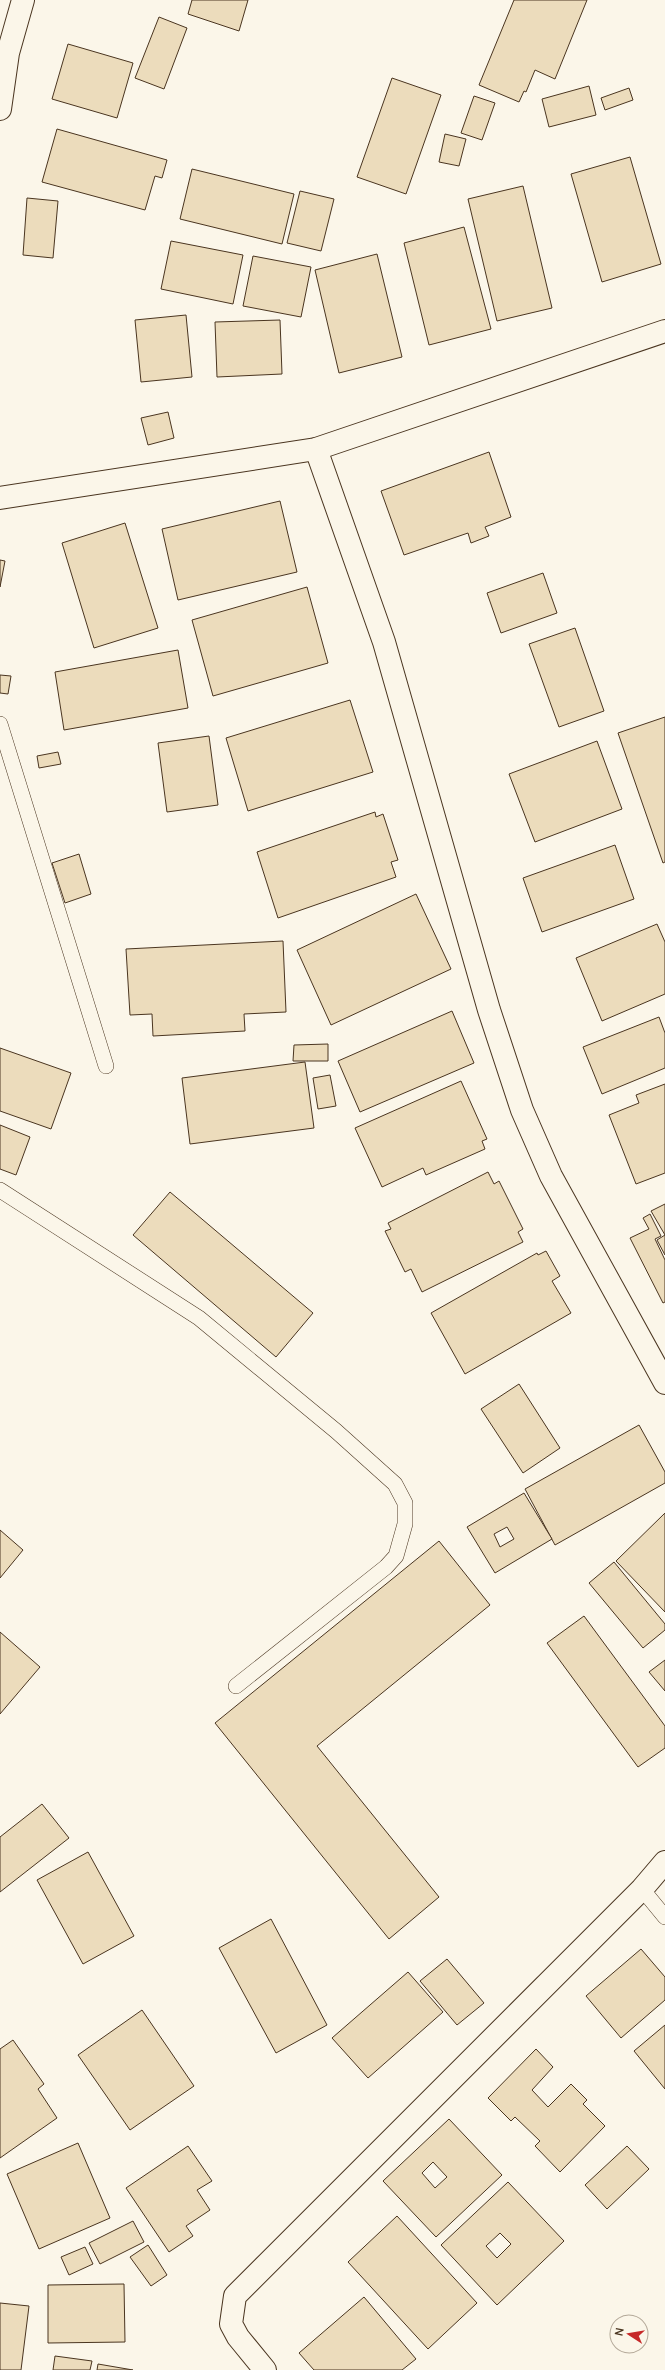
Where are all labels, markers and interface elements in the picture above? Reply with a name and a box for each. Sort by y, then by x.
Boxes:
north arrow [609,2314,649,2354]
text: N [611,2326,627,2337]

